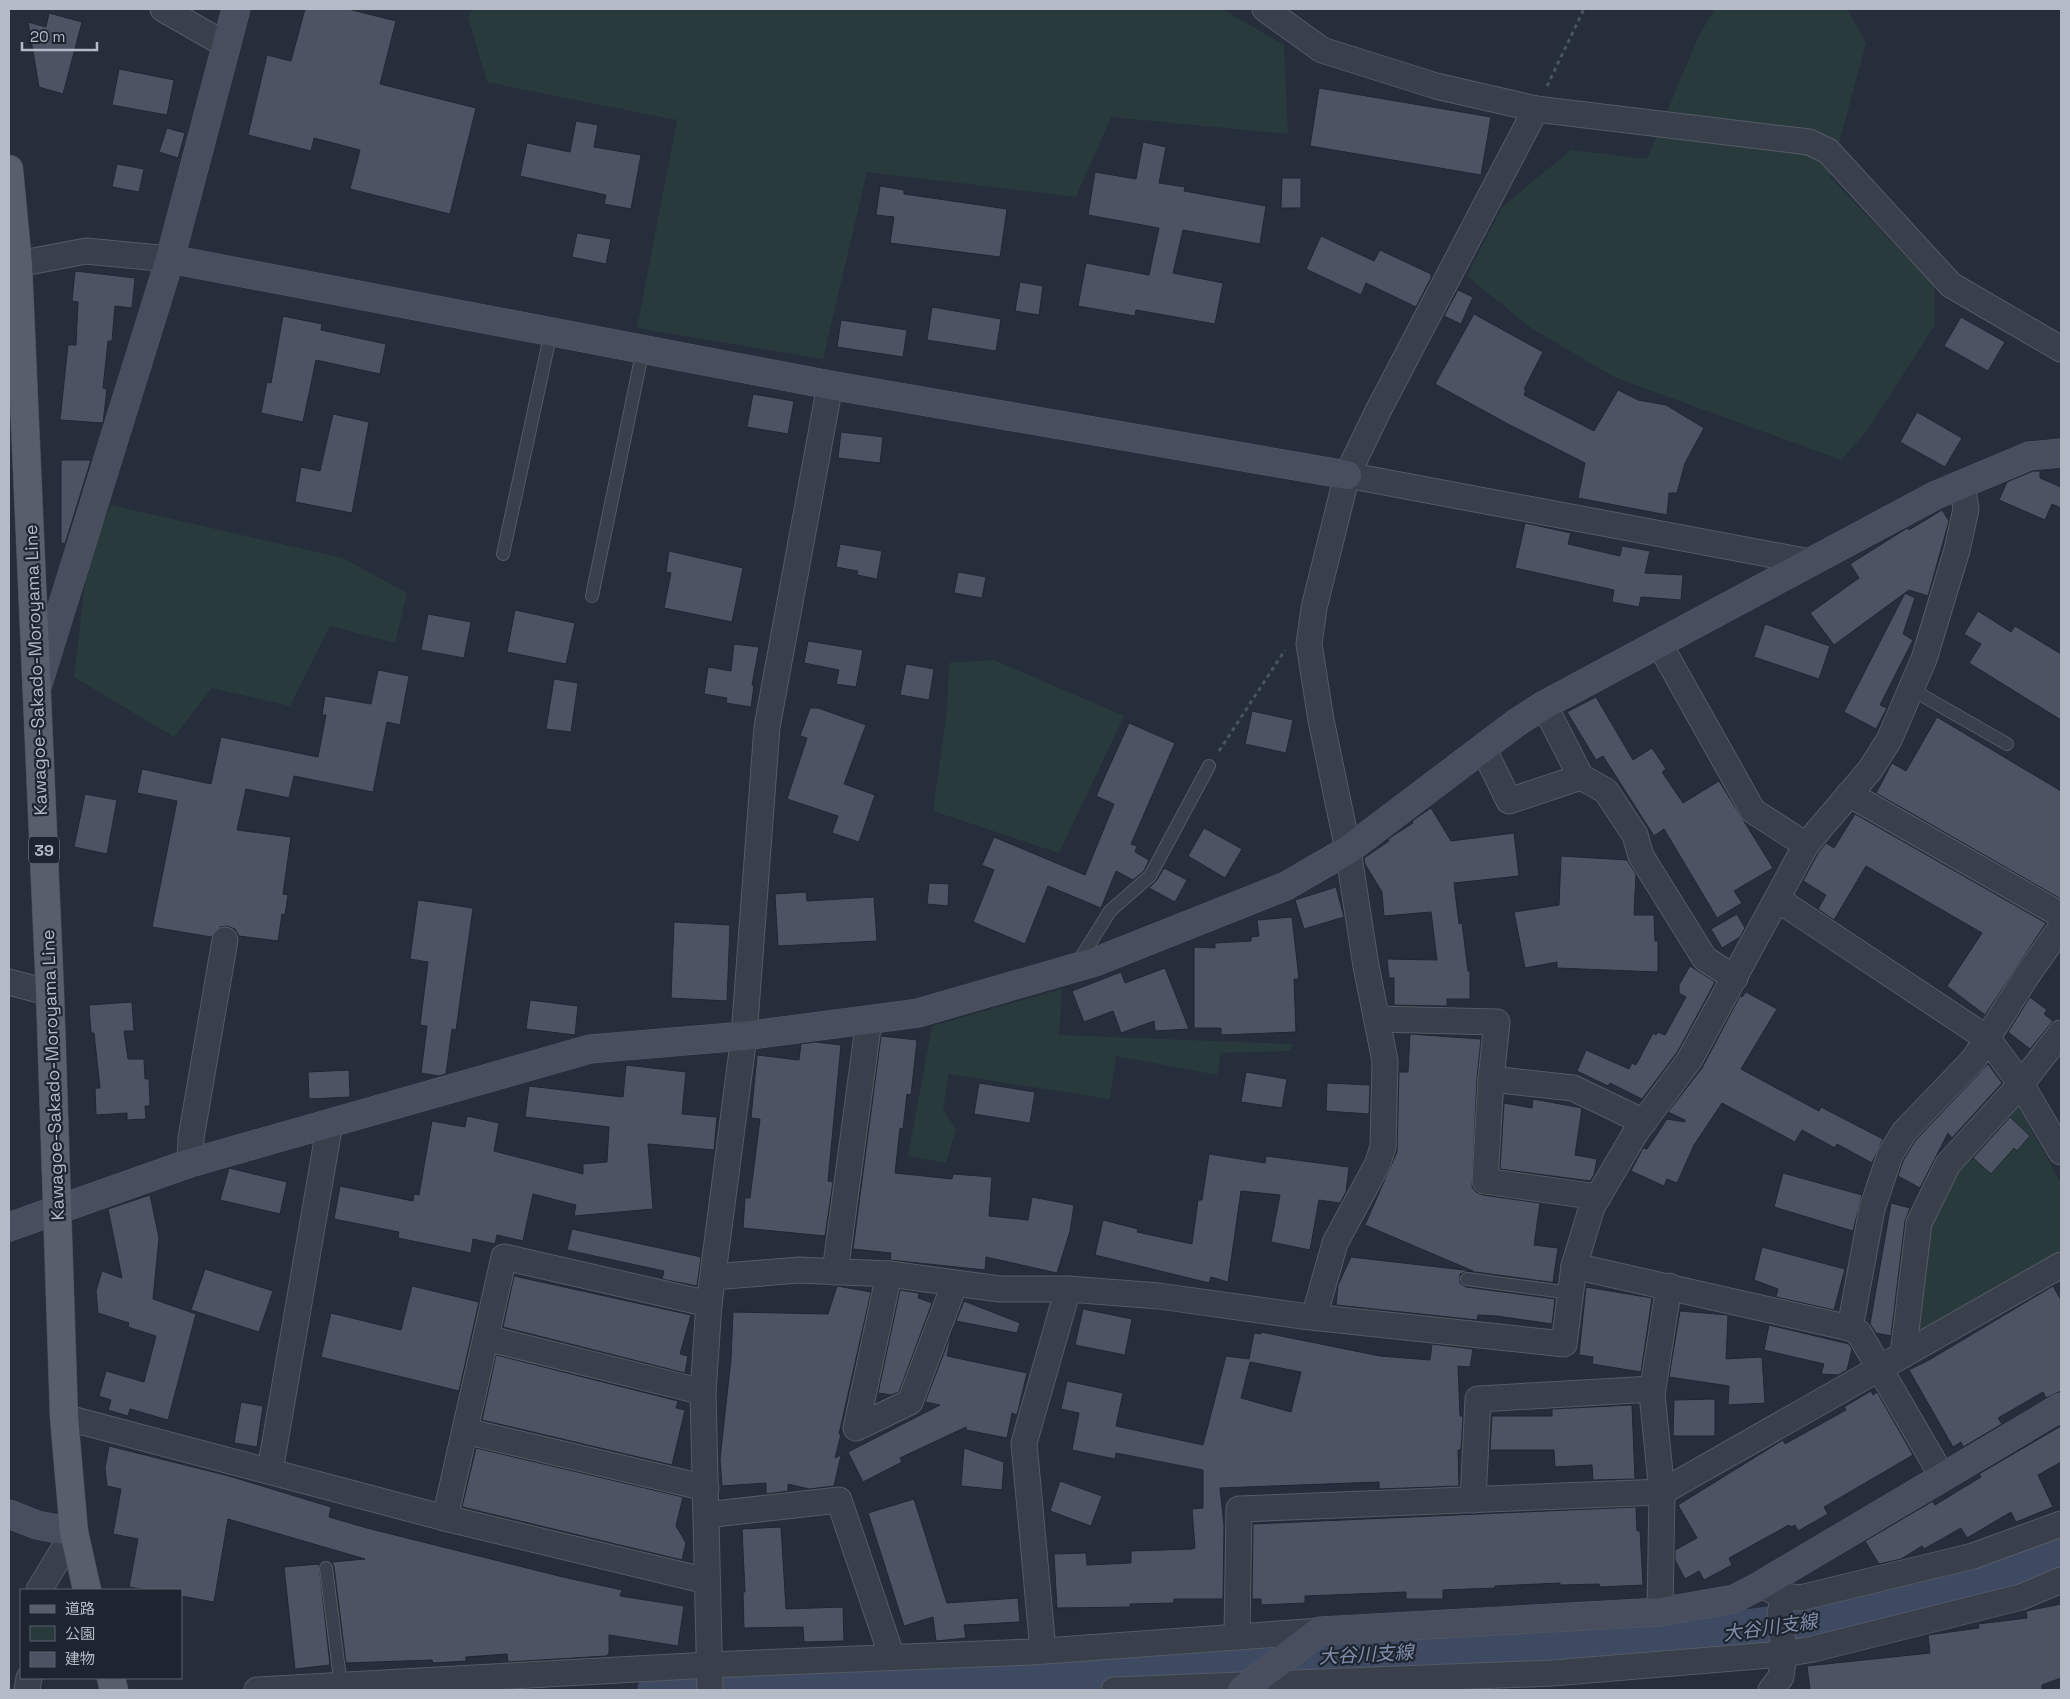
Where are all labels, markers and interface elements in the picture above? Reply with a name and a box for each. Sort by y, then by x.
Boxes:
scale bar [22,20,98,52]
text: 20 m [30,27,65,46]
street label: Kawagoe-Sakado-Moroyama Line [19,524,52,816]
road number: 39 [29,836,59,864]
street label: Kawagoe-Sakado-Moroyama Line [36,929,69,1221]
legend [20,1589,182,1679]
text: 道路 [65,1599,95,1618]
water label: 大谷川支線 [1721,1608,1821,1646]
text: 公園 [65,1624,95,1643]
water label: 大谷川支線 [1318,1639,1416,1669]
text: 建物 [65,1649,95,1668]

